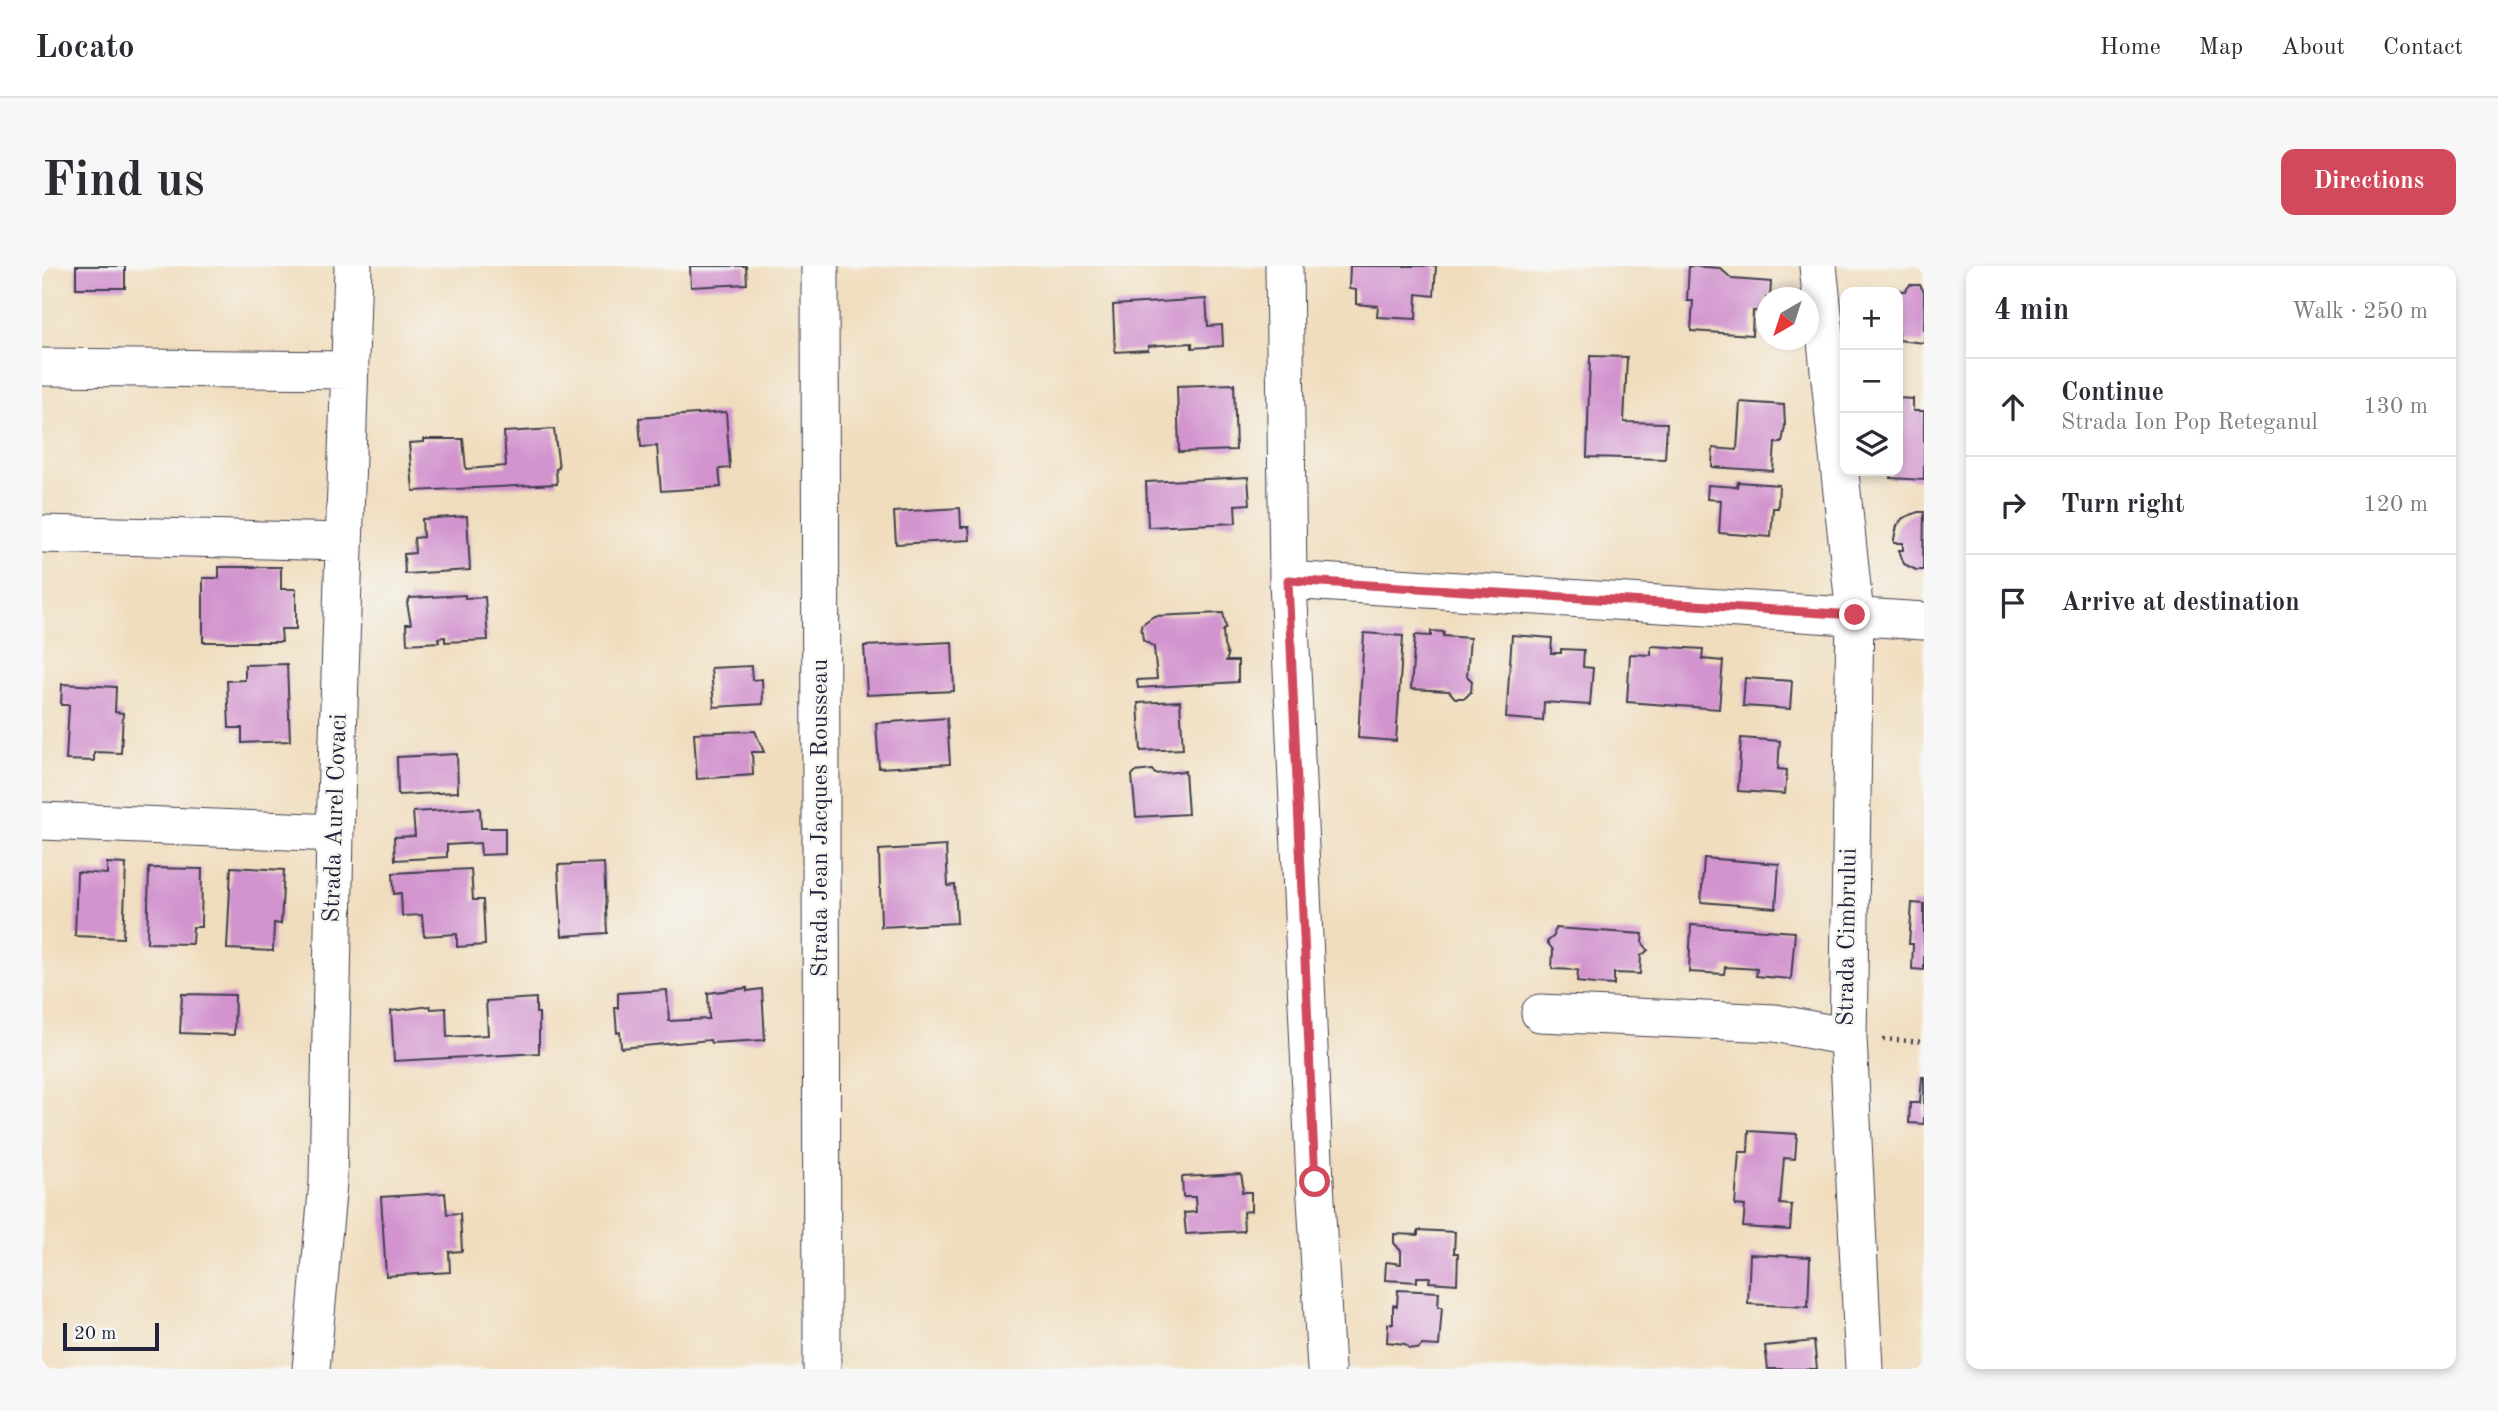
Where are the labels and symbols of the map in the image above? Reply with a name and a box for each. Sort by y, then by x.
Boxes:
north arrow [1756,287,1819,350]
route end [1839,599,1870,630]
street label: Strada Jean Jacques Rousseau [809,659,833,977]
street label: Strada Aurel Covaci [320,713,352,923]
street label: Strada Cimbrului [1834,848,1862,1026]
route start [1299,1166,1330,1197]
scale bar [63,1320,159,1352]

